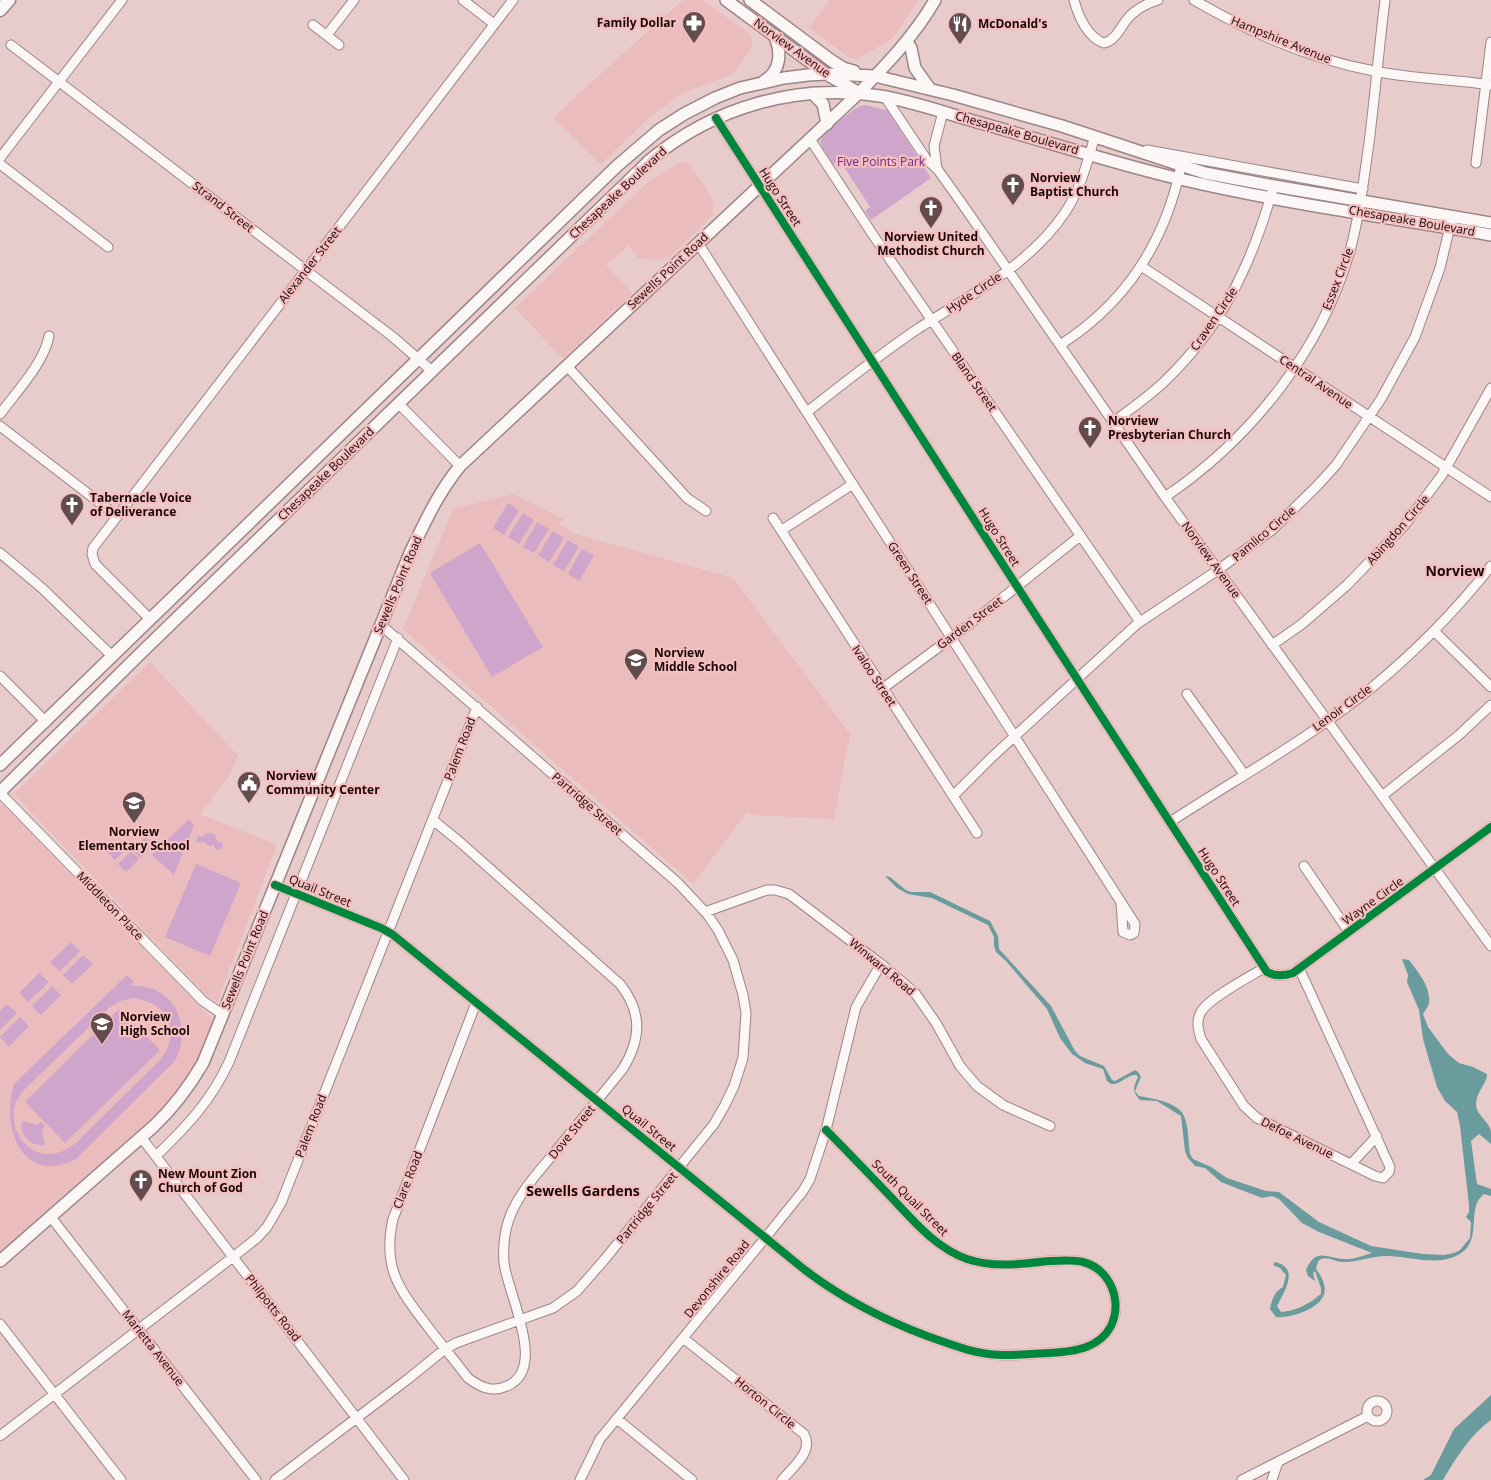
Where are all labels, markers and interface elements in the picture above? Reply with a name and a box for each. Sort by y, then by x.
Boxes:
pharmacy icon: Family Dollar [681,10,707,44]
restaurant icon: McDonald's [947,11,973,45]
street label: Hampshire Avenue [1229,12,1334,67]
place label: Family Dollar [597,14,677,31]
street label: Norview Avenue [750,14,834,81]
place label: McDonald's [978,15,1047,32]
street label: Chesapeake Boulevard [953,107,1081,158]
street label: Chesapeake Boulevard [565,143,670,242]
park label: Five Points Park [837,153,926,170]
street label: Hugo Street [755,164,806,229]
place label: Norview Baptist Church [1030,169,1119,200]
church icon: Norview Baptist Church [1000,172,1026,206]
street label: Strand Street [189,177,258,236]
church icon: Norview United Methodist Church [918,195,944,229]
street label: Chesapeake Boulevard [1348,201,1477,240]
street label: Alexander Street [274,223,345,307]
place label: Norview United Methodist Church [877,228,985,259]
street label: Sewells Point Road [623,229,712,313]
street label: Essex Circle [1318,245,1357,312]
street label: Hyde Circle [943,268,1005,317]
street label: Craven Circle [1186,283,1241,354]
street label: Bland Street [948,349,1001,415]
street label: Central Avenue [1276,351,1357,413]
place label: Norview Presbyterian Church [1108,412,1231,443]
church icon: Norview Presbyterian Church [1077,415,1103,449]
street label: Chesapeake Boulevard [274,423,378,524]
place label: Tabernacle Voice of Deliverance [90,489,192,520]
street label: Abingdon Circle [1362,491,1433,568]
church icon: Tabernacle Voice of Deliverance [59,492,85,526]
street label: Pamlico Circle [1228,502,1299,565]
street label: Hugo Street [975,504,1024,569]
street label: Norview Avenue [1178,518,1245,602]
street label: Sewells Point Road [369,533,426,637]
street label: Green Street [884,538,937,607]
district label: Norview [1426,561,1484,580]
street label: Garden Street [933,592,1006,653]
street label: Ivaloo Street [848,642,901,710]
place label: Norview Middle School [654,644,737,675]
school or university icon: Norview Middle School [623,647,649,681]
street label: Lenoir Circle [1309,680,1375,735]
street label: Palem Road [440,715,479,783]
place label: Norview Community Center [266,767,380,798]
street label: Partridge Street [548,768,626,839]
public building icon: Norview Community Center [236,770,262,804]
school or university icon: Norview Elementary School [121,790,147,824]
place label: Norview Elementary School [78,823,190,854]
street label: Hugo Street [1194,844,1245,909]
street label: Middleton Place [73,868,148,944]
street label: Quail Street [286,870,354,911]
street label: Wayne Circle [1339,872,1407,929]
street label: Sewells Point Road [217,908,272,1012]
street label: Winward Road [846,934,919,999]
place label: Norview High School [120,1008,190,1039]
school or university icon: Norview High School [89,1011,115,1045]
street label: Palem Road [291,1092,330,1160]
street label: Quail Street [618,1100,680,1155]
street label: Dove Street [544,1101,599,1162]
street label: Defoe Avenue [1258,1113,1336,1162]
street label: Clare Road [389,1148,426,1211]
street label: South Quail Street [868,1156,952,1240]
place label: New Mount Zion Church of God [158,1165,257,1196]
church icon: New Mount Zion Church of God [128,1168,154,1202]
street label: Partridge Street [612,1168,681,1247]
district label: Sewells Gardens [526,1181,640,1200]
street label: Devonshire Road [680,1236,753,1321]
street label: Philpotts Road [242,1270,305,1345]
street label: Marietta Avenue [118,1306,189,1389]
street label: Horton Circle [731,1373,800,1433]

